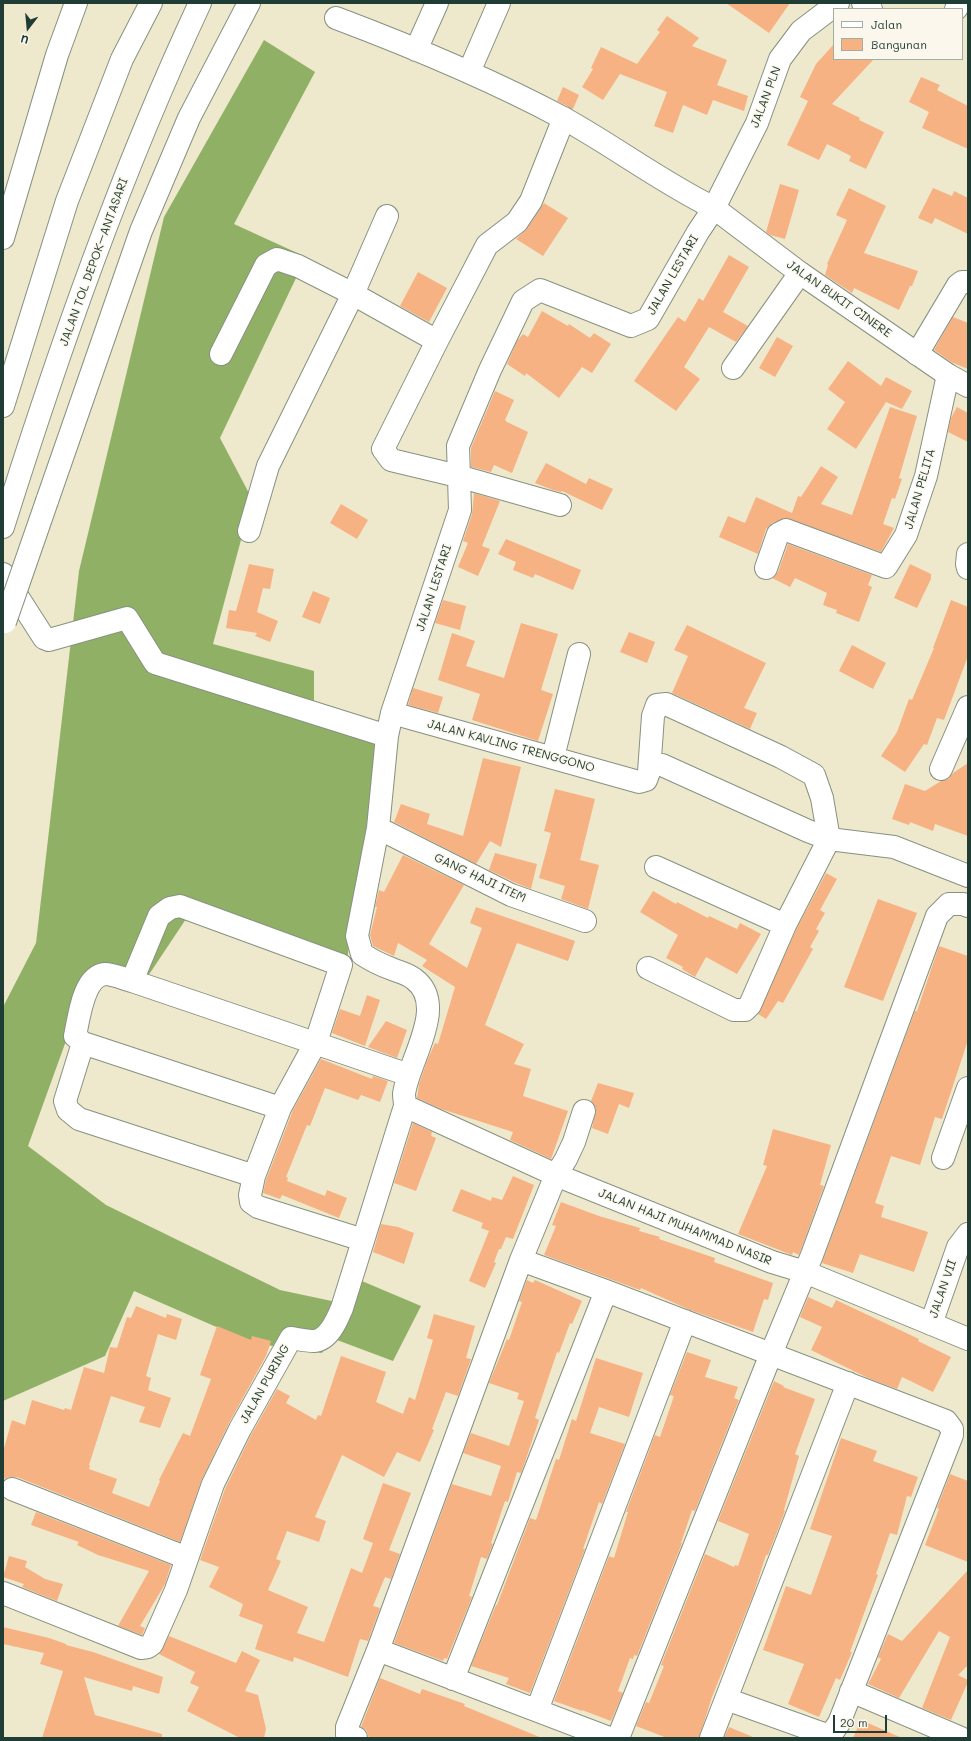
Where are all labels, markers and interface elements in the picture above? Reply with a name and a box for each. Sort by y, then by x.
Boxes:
north arrow [8,8,48,48]
legend [833,8,963,60]
text: Jalan [871,16,902,32]
text: U [19,32,30,48]
text: Bangunan [871,36,927,52]
street label: JALAN PLN [748,64,784,130]
street label: JALAN TOL DEPOK–ANTASARI [57,176,131,348]
street label: JALAN LESTARI [644,232,702,318]
street label: JALAN BUKIT CINERE [784,257,894,341]
street label: JALAN PELITA [902,447,938,531]
street label: JALAN LESTARI [413,543,455,633]
street label: JALAN KAVLING TRENGGONO [426,717,596,775]
street label: GANG HAJI ITEM [432,850,528,906]
street label: JALAN HAJI MUHAMMAD NASIR [596,1186,774,1268]
street label: JALAN VII [926,1258,960,1320]
street label: JALAN PURING [237,1342,293,1426]
scale bar [835,1707,889,1733]
text: 20 m [840,1714,868,1730]

